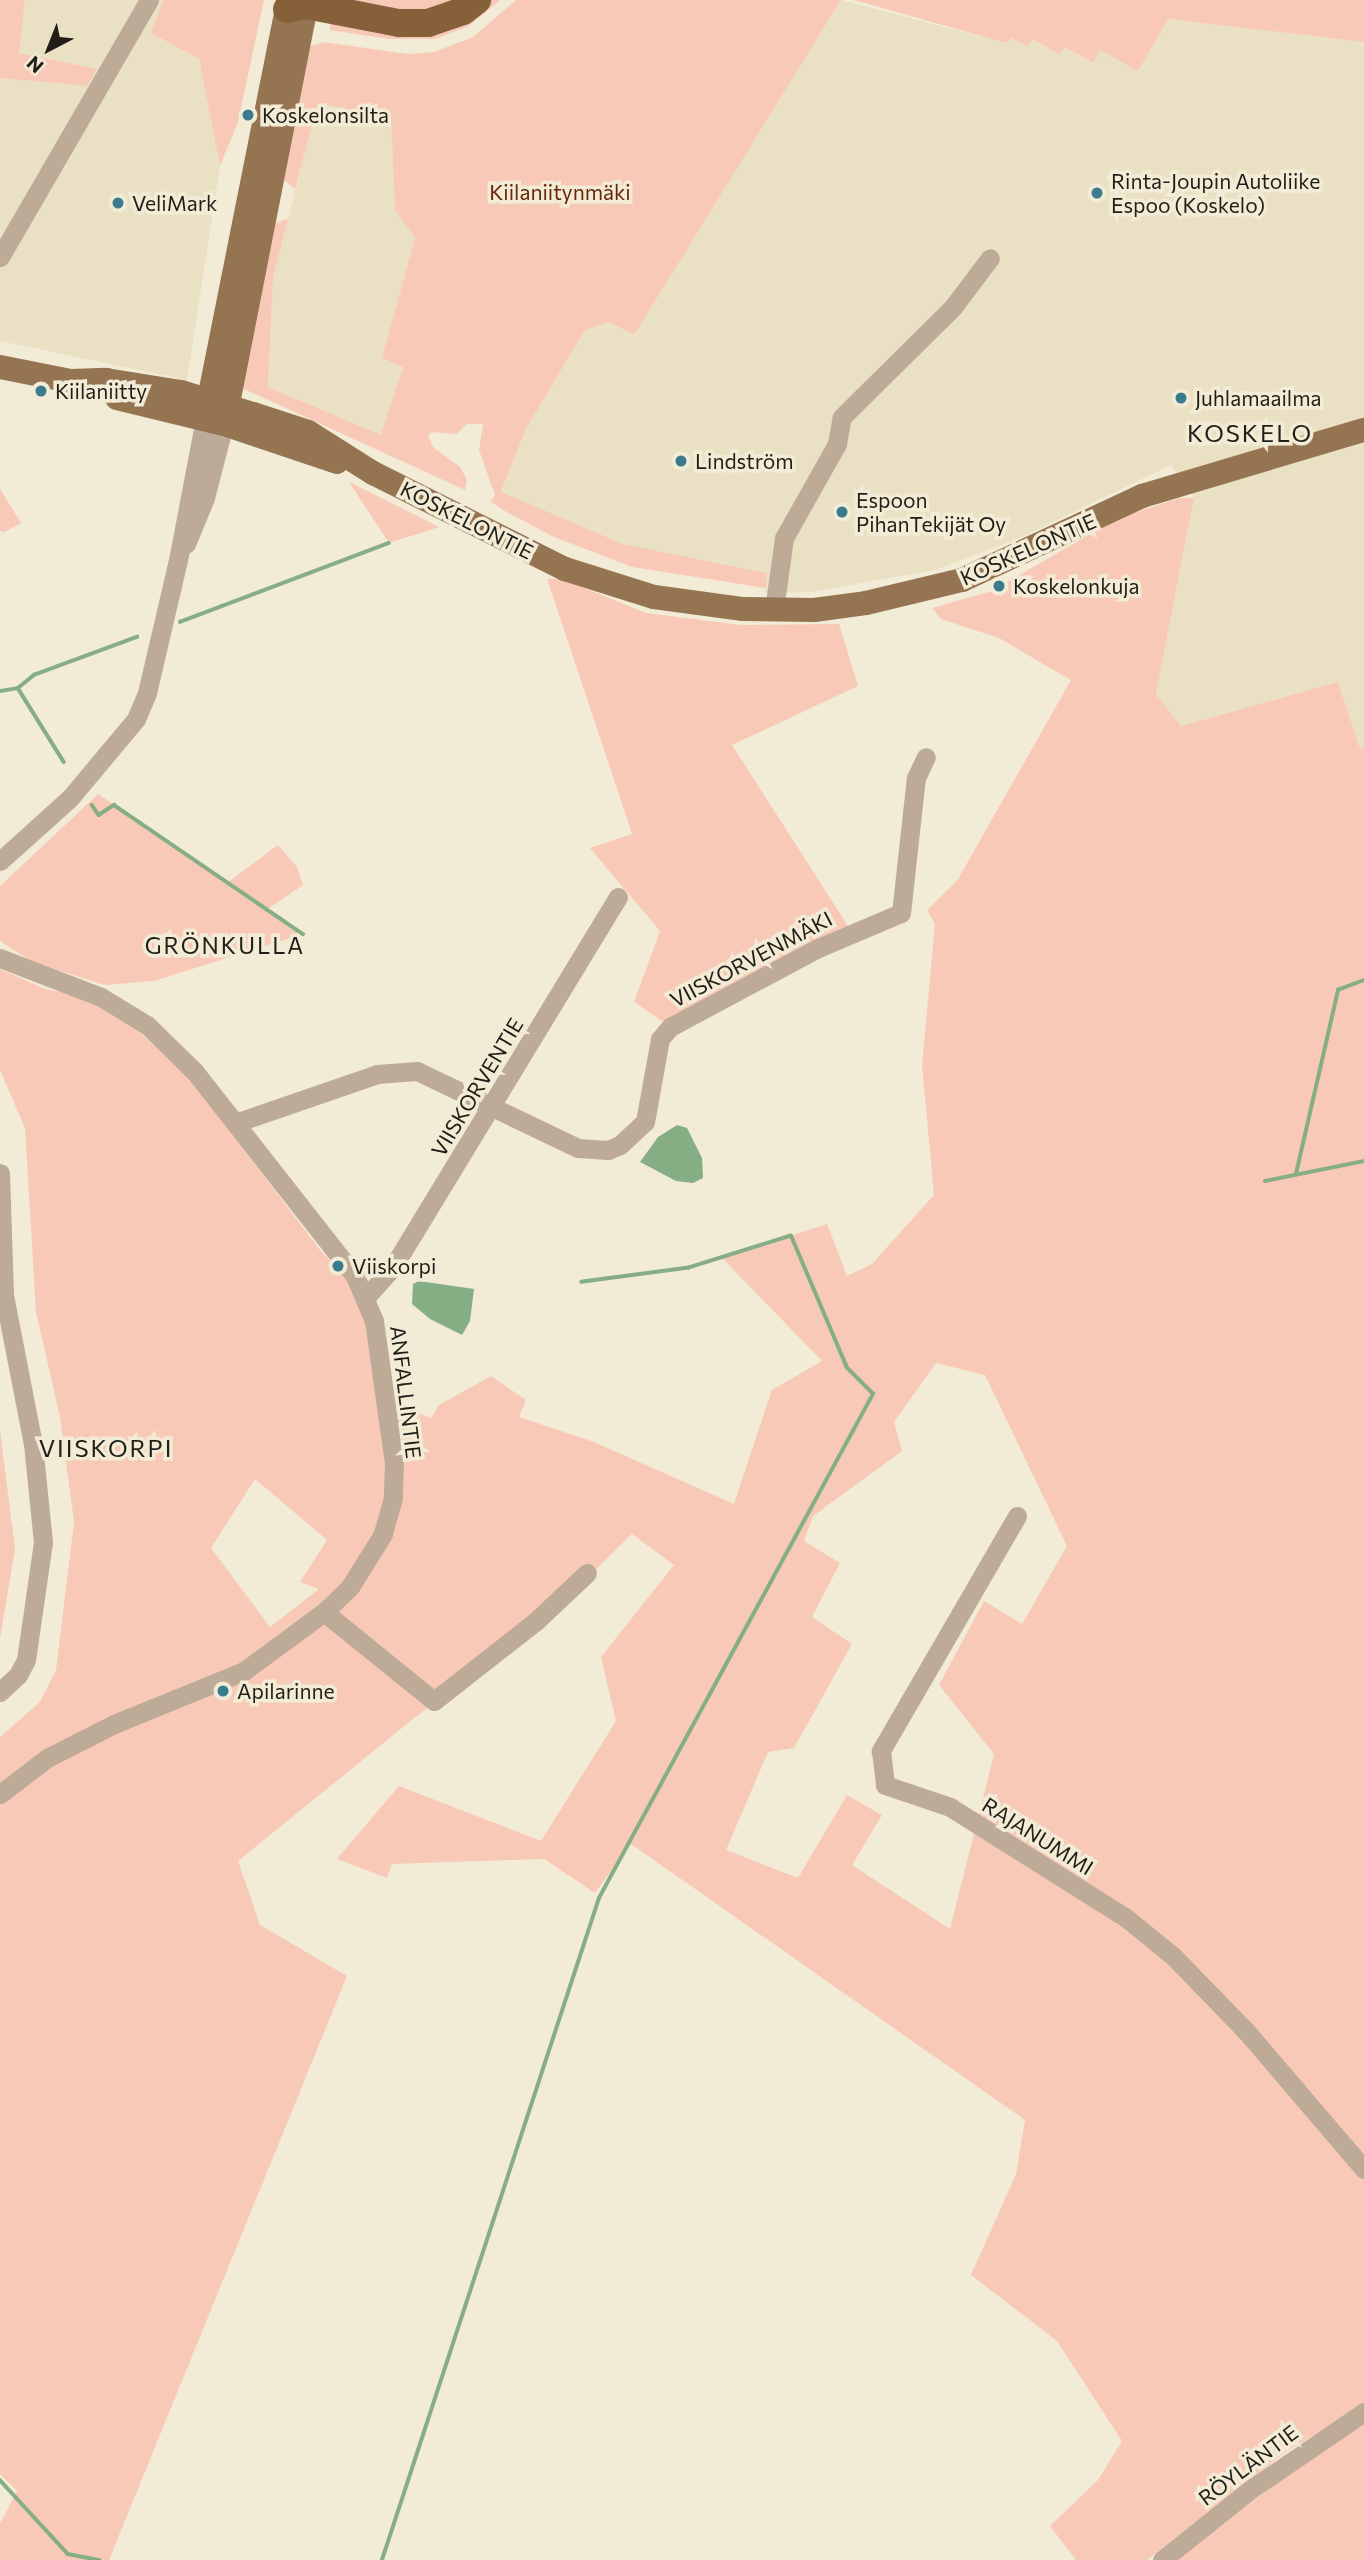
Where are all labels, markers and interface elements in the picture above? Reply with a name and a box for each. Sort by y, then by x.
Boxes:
north arrow [14,14,84,84]
text: N [22,52,48,78]
place label: Koskelonsilta [262,102,389,128]
marker: Koskelonsilta [240,107,256,123]
place label: Rinta-Joupin Autoliike Espoo (Koskelo) [1111,168,1320,218]
park label: Kiilaniitynmäki [489,179,631,205]
marker: Rinta-Joupin Autoliike Espoo (Koskelo) [1089,185,1105,201]
place label: VeliMark [132,190,217,216]
marker: VeliMark [110,195,126,211]
place label: Kiilaniitty [55,378,147,404]
marker: Kiilaniitty [33,383,49,399]
place label: Juhlamaailma [1195,385,1322,411]
marker: Juhlamaailma [1173,390,1189,406]
district label: KOSKELO [1188,419,1312,447]
place label: Lindström [695,448,794,474]
marker: Lindström [673,453,689,469]
street label: KOSKELONTIE [396,476,538,564]
place label: Espoon PihanTekijät Oy [856,487,1006,537]
marker: Espoon PihanTekijät Oy [834,504,850,520]
street label: KOSKELONTIE [956,508,1100,590]
place label: Koskelonkuja [1013,573,1140,599]
marker: Koskelonkuja [991,578,1007,594]
street label: VIISKORVENMÄKI [666,906,836,1012]
district label: GRÖNKULLA [146,931,304,959]
street label: VIISKORVENTIE [426,1013,528,1161]
place label: Viiskorpi [352,1253,436,1279]
marker: Viiskorpi [330,1258,346,1274]
street label: ANFALLINTIE [385,1324,427,1460]
district label: VIISKORPI [40,1434,172,1462]
place label: Apilarinne [237,1678,335,1704]
marker: Apilarinne [215,1683,231,1699]
street label: RAJANUMMI [978,1792,1098,1880]
street label: RÖYLÄNTIE [1193,2419,1303,2511]

